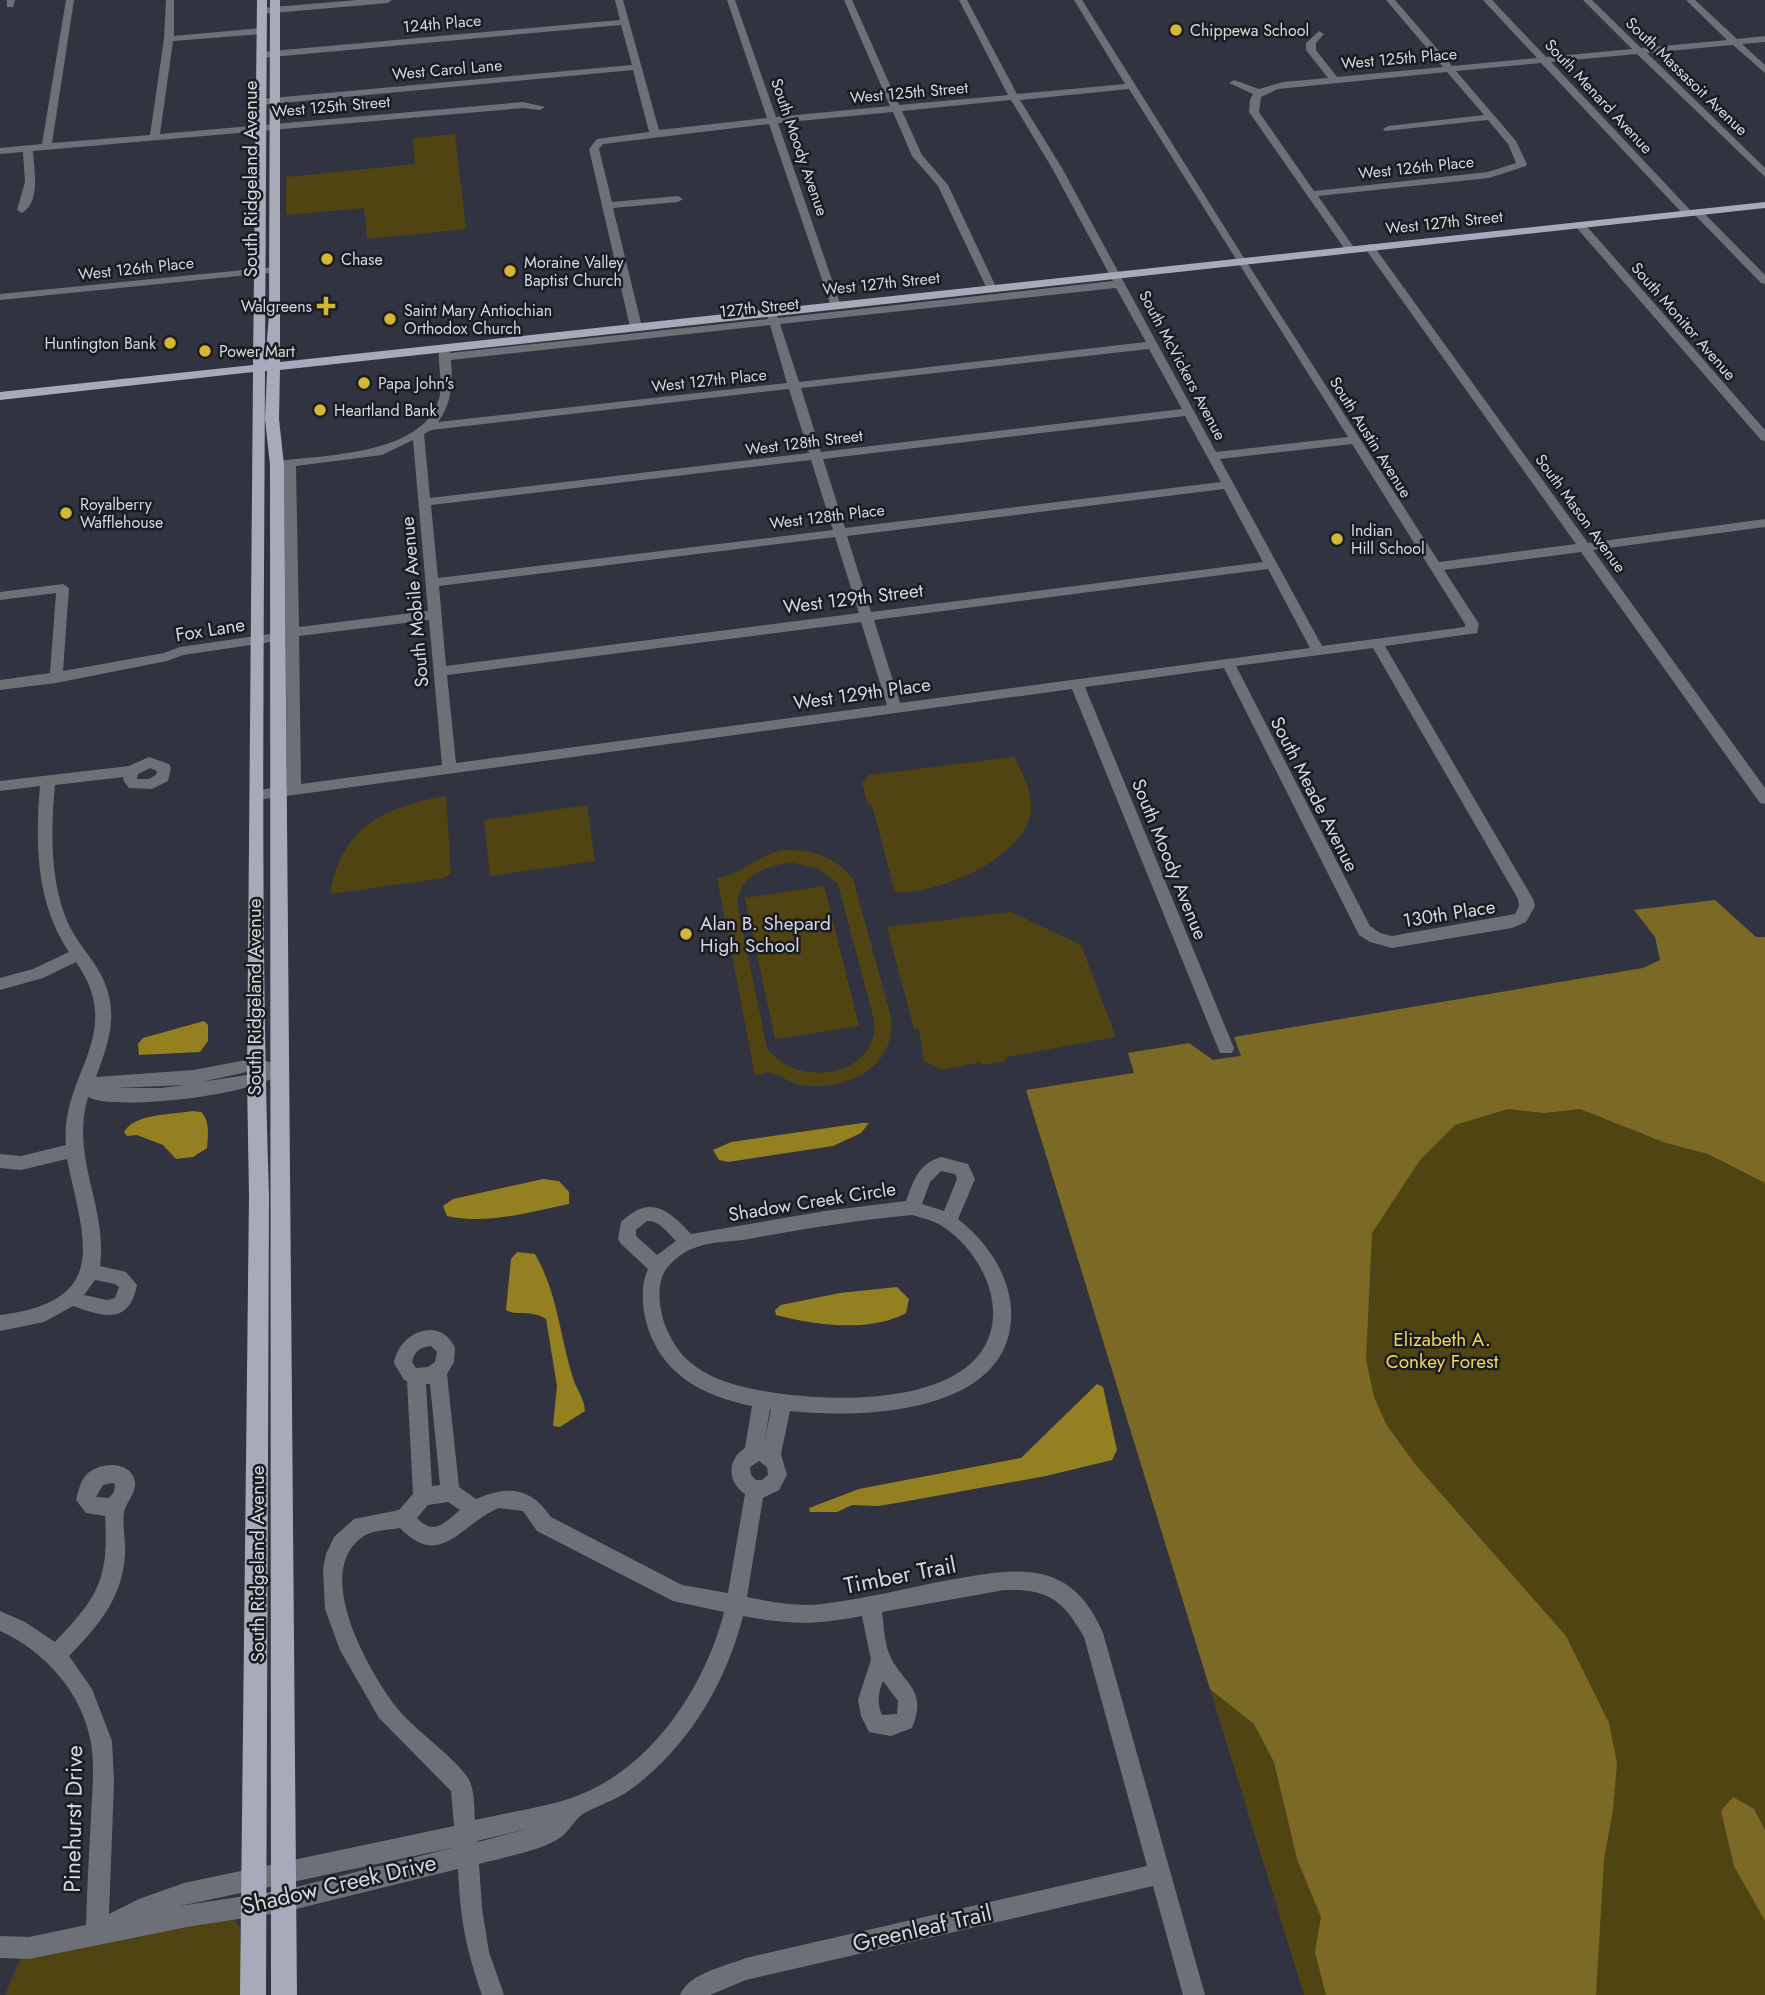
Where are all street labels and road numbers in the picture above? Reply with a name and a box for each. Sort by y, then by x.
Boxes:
street label: 124th Place [402,9,482,38]
street label: South Massasoit Avenue [1620,12,1753,141]
street label: South Menard Avenue [1539,34,1658,159]
street label: West 125th Place [1340,42,1458,75]
street label: West Carol Lane [391,53,503,86]
street label: South Moody Avenue [765,75,834,219]
street label: West 125th Street [849,76,969,109]
street label: South Ridgeland Avenue [237,80,264,278]
street label: West 125th Street [271,90,391,123]
street label: West 126th Place [1357,150,1475,185]
street label: West 127th Street [1384,205,1504,240]
street label: West 126th Place [77,251,195,286]
street label: South Monitor Avenue [1626,257,1741,385]
street label: West 127th Street [821,266,941,301]
street label: South McVickers Avenue [1133,286,1232,444]
street label: 127th Street [718,292,800,323]
street label: West 127th Place [650,363,768,398]
street label: South Austin Avenue [1324,372,1417,502]
street label: West 128th Street [744,424,864,461]
street label: South Mason Avenue [1530,449,1632,577]
street label: West 128th Place [768,498,886,535]
street label: South Mobile Avenue [394,515,435,689]
street label: West 129th Street [782,576,925,620]
street label: Fox Lane [173,611,247,648]
street label: West 129th Place [792,670,933,716]
street label: South Meade Avenue [1264,712,1365,877]
street label: South Moody Avenue [1125,775,1214,944]
street label: 130th Place [1401,893,1497,934]
street label: South Ridgeland Avenue [241,898,268,1096]
street label: Shadow Creek Circle [726,1175,898,1228]
street label: South Ridgeland Avenue [244,1465,271,1663]
street label: Timber Trail [841,1547,959,1603]
street label: Pinehurst Drive [55,1745,91,1893]
street label: Shadow Creek Drive [238,1845,440,1923]
street label: Greenleaf Trail [849,1895,995,1961]

